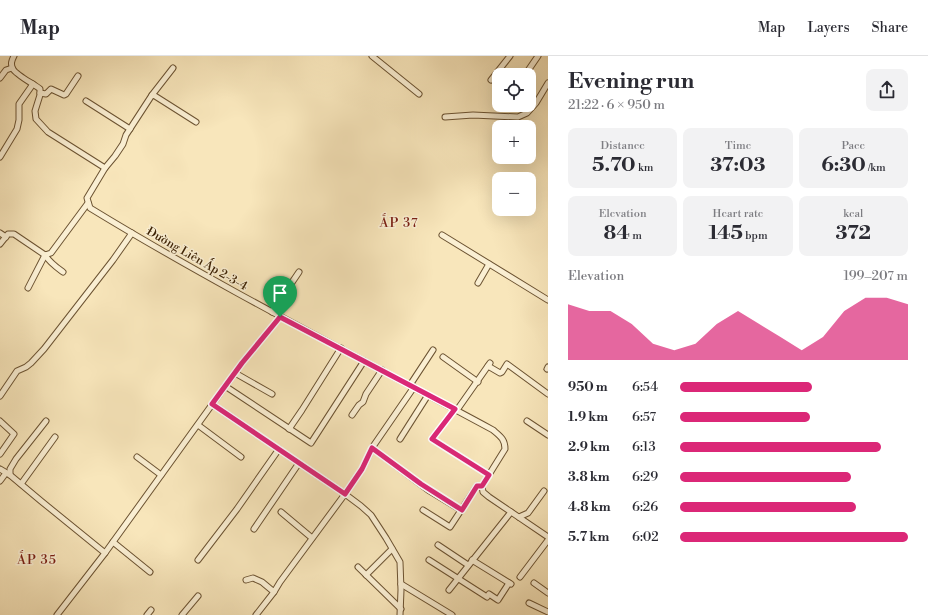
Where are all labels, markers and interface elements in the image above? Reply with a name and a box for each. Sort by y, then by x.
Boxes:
text: Map [20,16,60,40]
text: Map [758,19,785,37]
text: Layers [807,19,850,37]
text: Share [872,19,908,37]
map controls [492,68,536,216]
button: locate [492,68,536,112]
text: Evening run [568,68,694,95]
button: share [866,69,908,111]
text: 21:22 · 6 × 950 m [568,97,665,113]
button: + [492,120,536,164]
text: Distance [600,139,645,153]
text: Time [725,139,751,153]
text: Pace [842,139,865,153]
text: 5.70 [592,153,636,178]
text: 37:03 [710,153,766,178]
text: 6:30 [821,153,866,178]
text: km [636,161,653,175]
text: /km [866,161,886,175]
button: − [492,172,536,216]
text: Elevation [599,207,646,221]
text: Heart rate [713,207,763,221]
text: kcal [843,207,863,221]
district label: ẤP 37 [379,213,418,231]
street label: Đường Liên Ấp 2-3-4 [144,221,252,294]
text: 84 [603,221,630,246]
text: 145 [708,221,743,246]
text: 372 [836,221,871,246]
text: m [630,229,642,243]
text: bpm [743,229,768,243]
text: Elevation [568,268,624,284]
text: 199–207 m [844,268,908,284]
pin [263,276,297,317]
icon: arrive [269,282,291,304]
text: 950 m [568,379,608,395]
text: 6:54 [632,379,658,395]
text: 1.9 km [568,409,608,425]
text: 6:57 [632,409,656,425]
text: 2.9 km [568,439,610,455]
text: 6:13 [632,439,656,455]
text: 3.8 km [568,469,610,485]
text: 6:29 [632,469,658,485]
text: 4.8 km [568,499,611,515]
text: 6:26 [632,499,658,515]
text: 5.7 km [568,529,609,545]
text: 6:02 [632,529,659,545]
district label: ẤP 35 [16,550,57,568]

